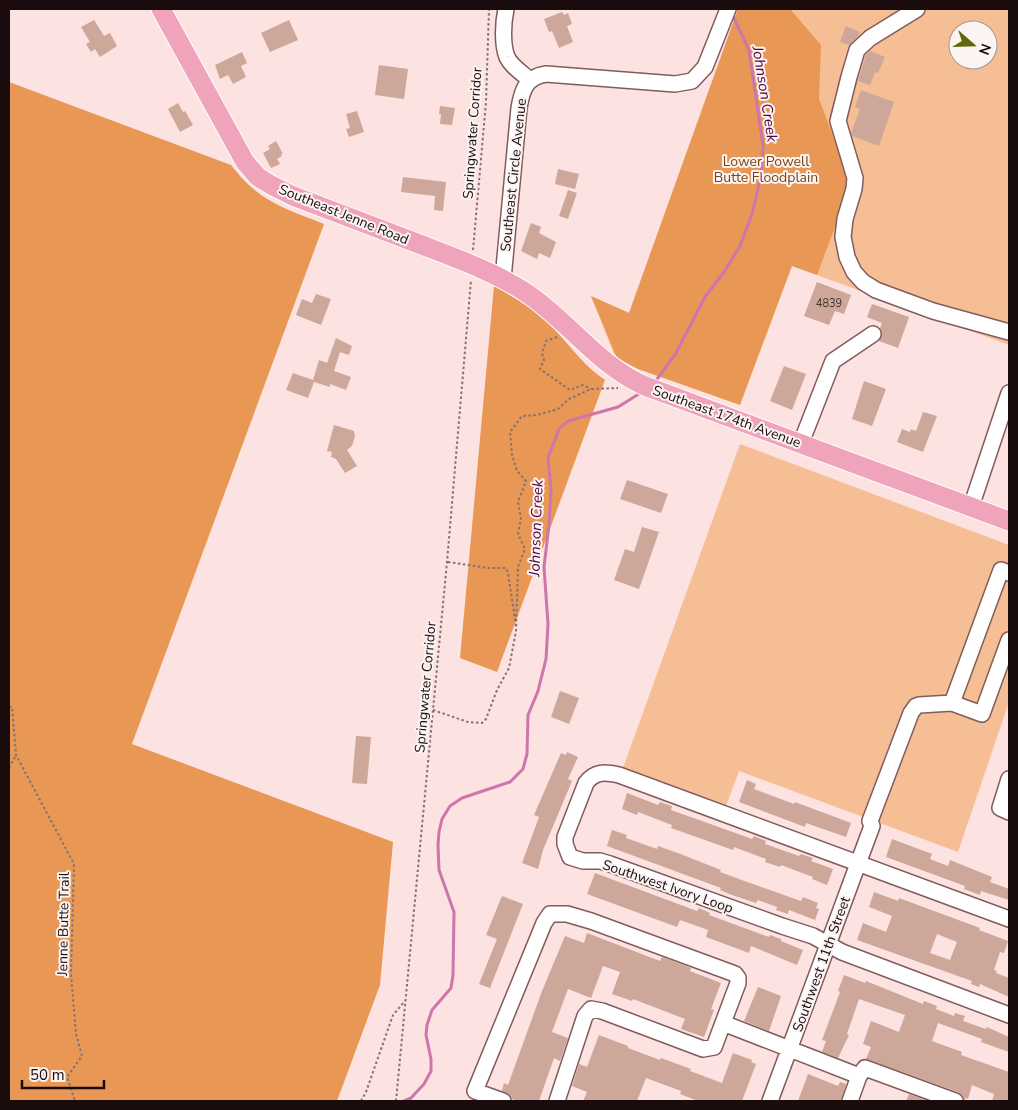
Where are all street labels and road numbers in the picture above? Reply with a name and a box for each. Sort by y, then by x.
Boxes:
street label: Springwater Corridor [458,66,487,200]
street label: Southeast Circle Avenue [496,97,531,253]
street label: Southeast Jenne Road [276,180,412,249]
street label: Southeast 174th Avenue [650,381,804,452]
street label: Springwater Corridor [410,620,441,754]
street label: Southwest Ivory Loop [600,855,736,918]
street label: Jenne Butte Trail [53,871,74,977]
street label: Southwest 11th Street [788,894,855,1034]

